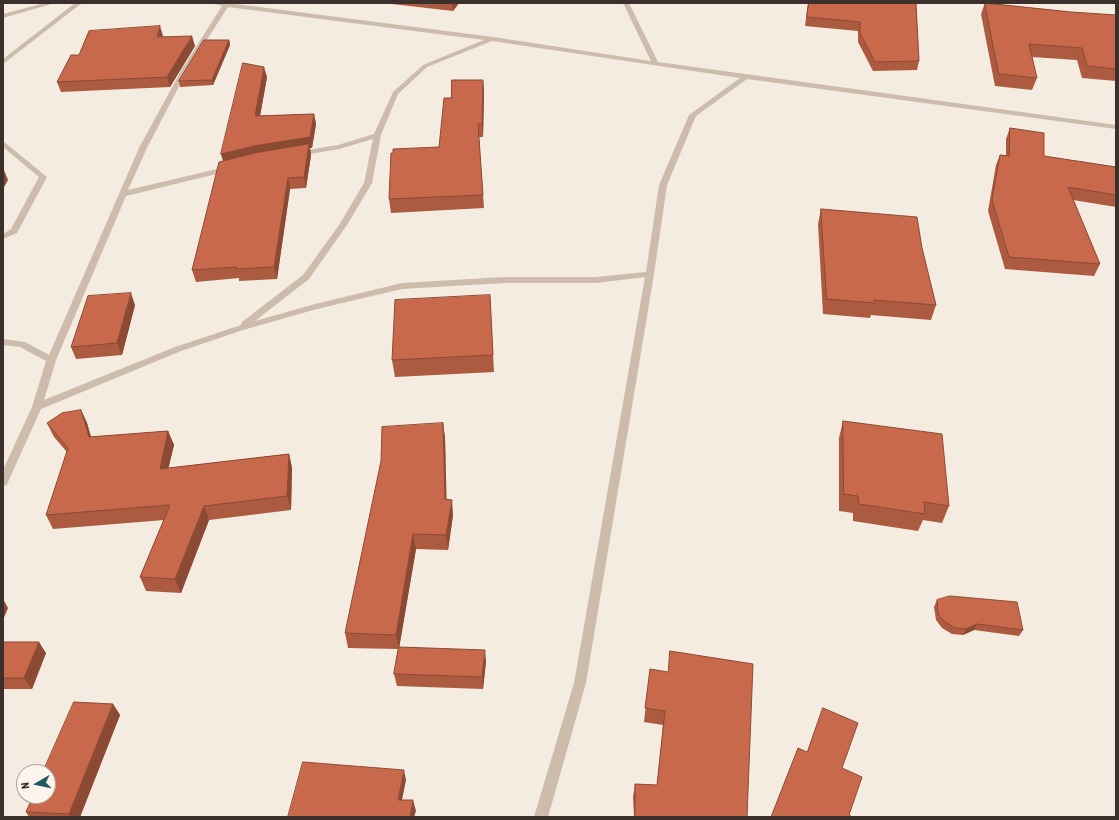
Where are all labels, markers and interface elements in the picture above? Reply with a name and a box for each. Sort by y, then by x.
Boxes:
north arrow [16,764,56,804]
text: N [19,782,32,790]

